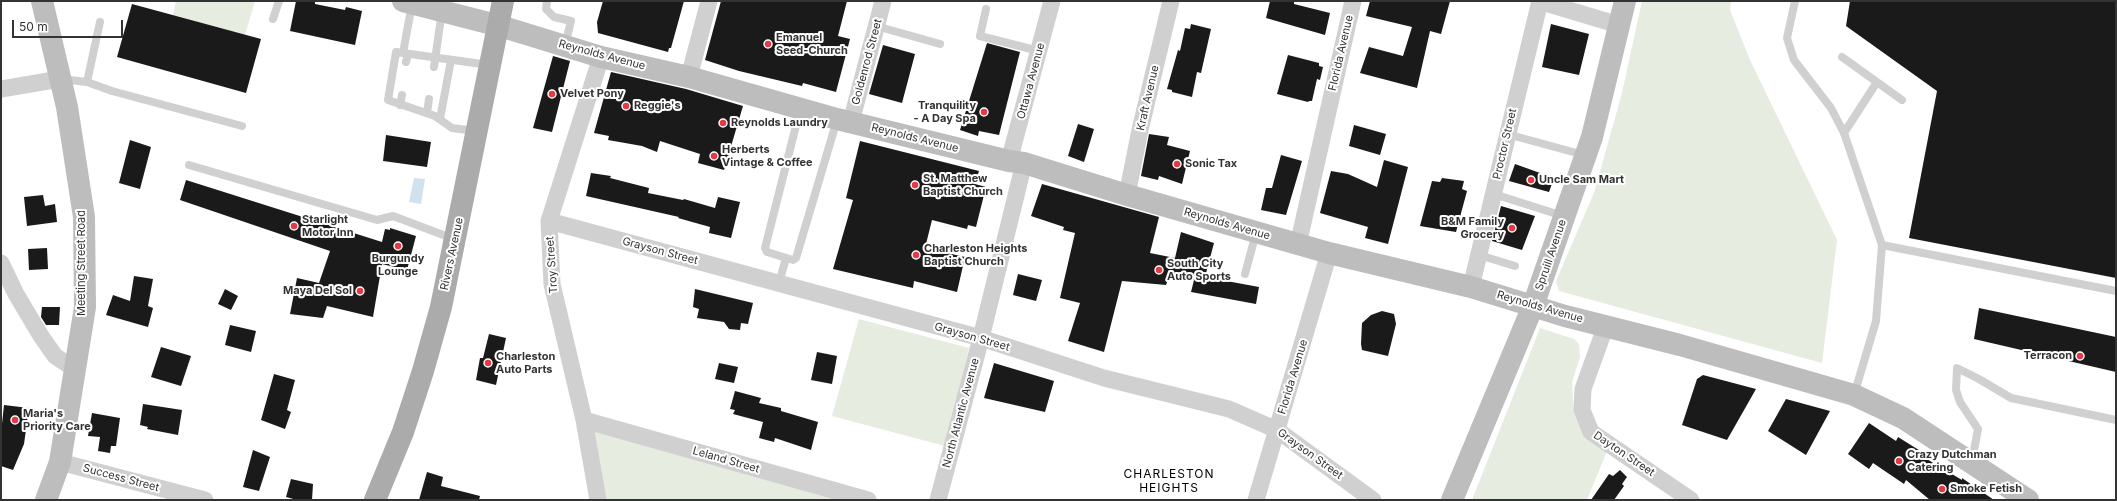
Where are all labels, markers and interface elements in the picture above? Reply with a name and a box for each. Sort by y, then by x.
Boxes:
scale bar [14,12,125,38]
street label: Florida Avenue [1326,14,1356,92]
street label: Goldenrod Street [849,18,885,106]
text: 50 m [19,19,48,34]
place label: Emanuel Seed-Church [776,31,848,57]
street label: Reynolds Avenue [557,37,647,73]
marker: Emanuel Seed-Church [763,39,773,49]
street label: Ottawa Avenue [1014,41,1048,121]
street label: Kraft Avenue [1134,64,1162,132]
place label: Velvet Pony [560,87,624,101]
marker: Velvet Pony [547,89,557,99]
place label: Reggie's [634,99,681,113]
place label: Tranquility - A Day Spa [913,99,976,125]
marker: Reggie's [621,101,631,111]
marker: Tranquility - A Day Spa [979,107,989,117]
street label: Proctor Street [1490,107,1520,181]
place label: Reynolds Laundry [731,116,828,130]
marker: Reynolds Laundry [718,118,728,128]
street label: Reynolds Avenue [870,121,960,155]
place label: Herberts Vintage & Coffee [722,143,813,169]
marker: Herberts Vintage & Coffee [709,151,719,161]
place label: Sonic Tax [1185,157,1237,171]
marker: Sonic Tax [1172,159,1182,169]
place label: St. Matthew Baptist Church [923,172,1003,198]
place label: Uncle Sam Mart [1539,173,1624,187]
marker: Uncle Sam Mart [1526,175,1536,185]
marker: St. Matthew Baptist Church [910,180,920,190]
street label: Reynolds Avenue [1182,205,1272,243]
street label: Meeting Street Road [75,210,89,316]
place label: Starlight Motor Inn [302,213,354,239]
place label: B&M Family Grocery [1441,215,1504,241]
street label: Rivers Avenue [438,217,466,291]
street label: Spruill Avenue [1533,218,1569,292]
marker: Starlight Motor Inn [289,221,299,231]
marker: B&M Family Grocery [1507,223,1517,233]
street label: Grayson Street [621,235,699,267]
street label: Troy Street [543,236,561,294]
marker: Burgundy Lounge [393,241,403,251]
place label: Charleston Heights Baptist Church [924,242,1027,268]
marker: Charleston Heights Baptist Church [911,250,921,260]
place label: Burgundy Lounge [372,252,424,278]
place label: South City Auto Sports [1167,257,1231,283]
marker: South City Auto Sports [1154,265,1164,275]
place label: Maya Del Sol [283,284,352,298]
marker: Maya Del Sol [355,286,365,296]
street label: Reynolds Avenue [1495,288,1585,326]
street label: Grayson Street [933,320,1011,354]
street label: Florida Avenue [1275,338,1311,416]
place label: Terracon [2024,349,2072,363]
place label: Charleston Auto Parts [496,350,555,376]
marker: Terracon [2075,351,2085,361]
street label: North Atlantic Avenue [940,357,982,469]
marker: Charleston Auto Parts [483,358,493,368]
place label: Maria's Priority Care [23,407,91,433]
marker: Maria's Priority Care [10,415,20,425]
street label: Grayson Street [1275,426,1345,482]
street label: Dayton Street [1591,429,1657,479]
street label: Leland Street [691,444,761,476]
place label: Crazy Dutchman Catering [1907,448,1997,474]
marker: Crazy Dutchman Catering [1894,456,1904,466]
street label: Success Street [81,461,161,495]
district label: CHARLESTON HEIGHTS [1124,467,1214,495]
place label: Smoke Fetish [1950,482,2022,496]
marker: Smoke Fetish [1937,484,1947,494]

